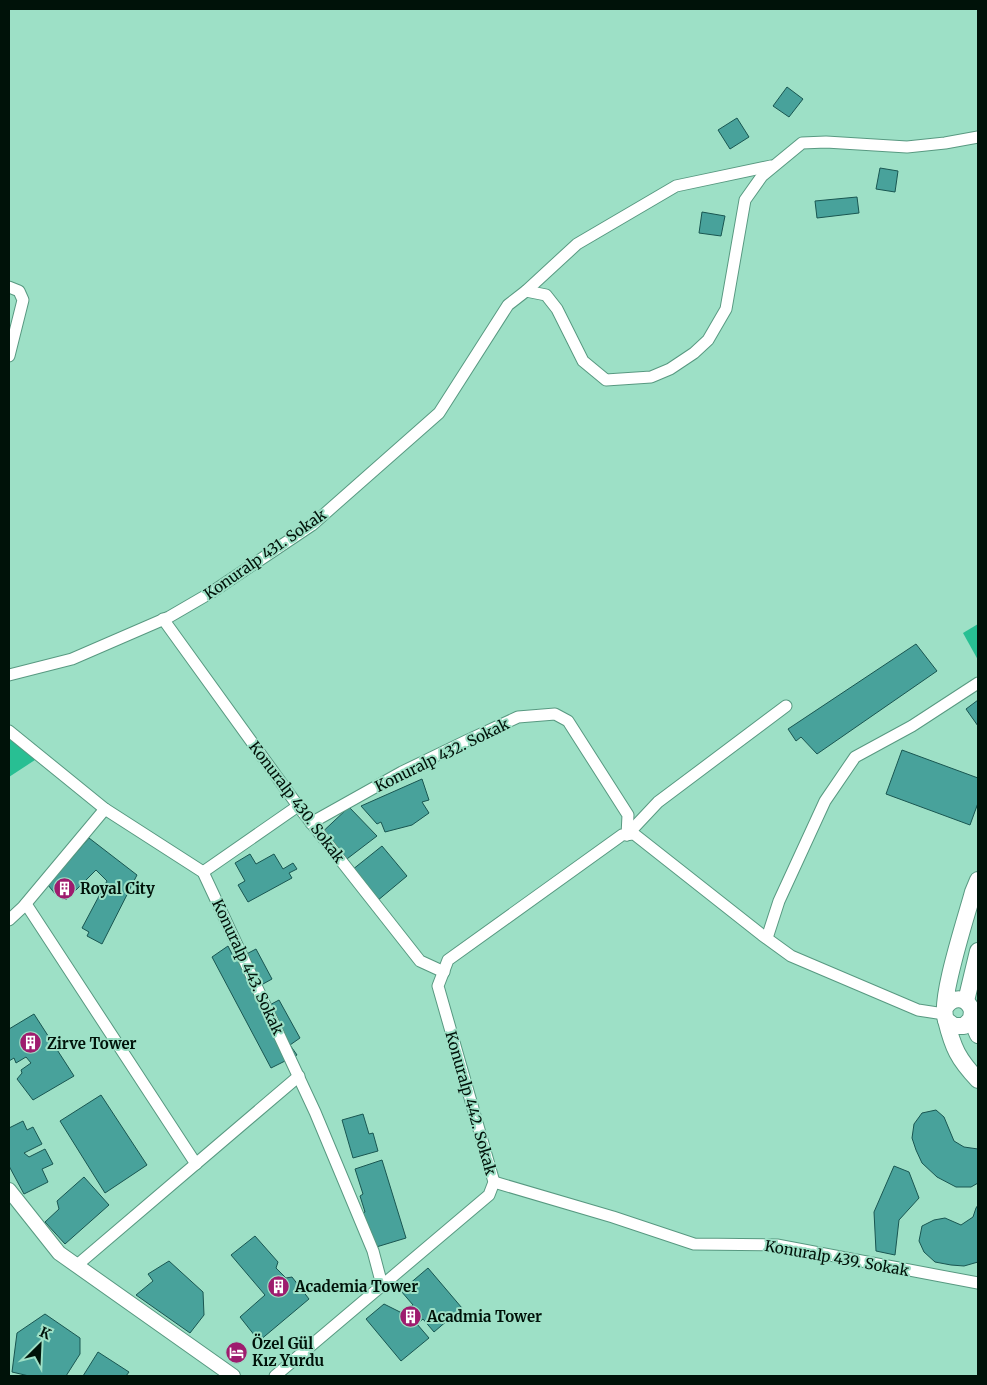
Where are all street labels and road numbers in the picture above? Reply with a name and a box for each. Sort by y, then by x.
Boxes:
street label: Konuralp 431. Sokak [200,504,330,603]
street label: Konuralp 432. Sokak [372,714,513,796]
street label: Konuralp 430. Sokak [245,737,349,867]
street label: Konuralp 443. Sokak [208,896,288,1038]
street label: Konuralp 442. Sokak [441,1029,501,1178]
street label: Konuralp 439. Sokak [763,1236,911,1280]

